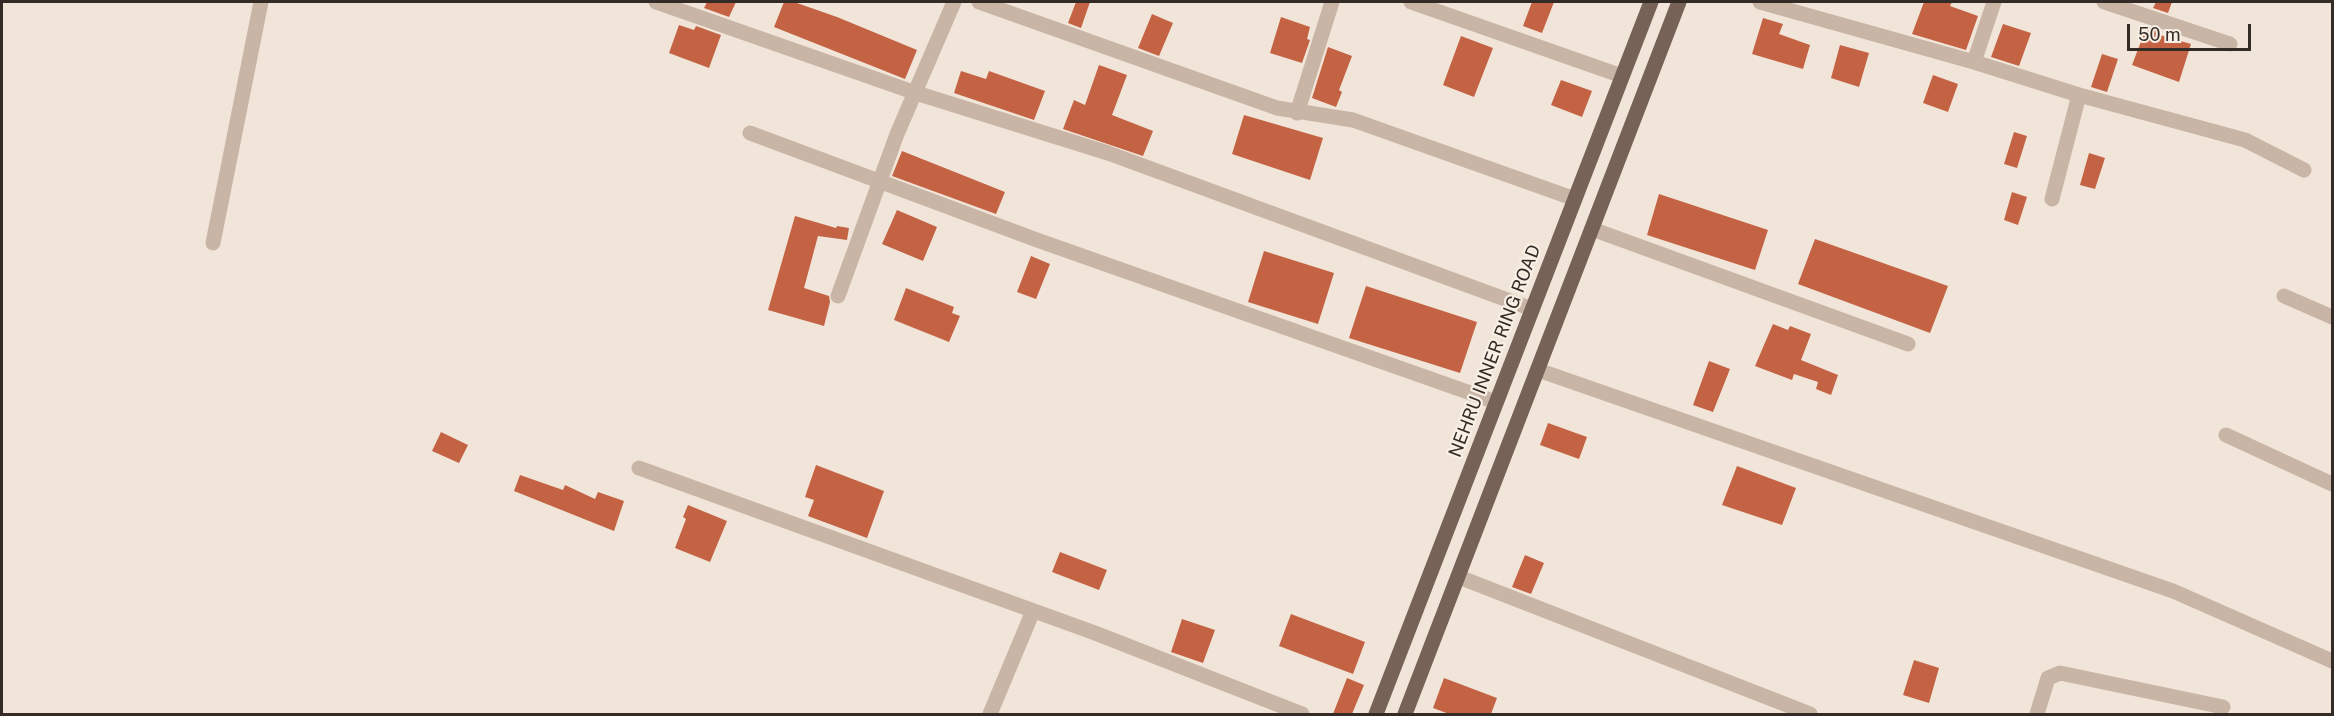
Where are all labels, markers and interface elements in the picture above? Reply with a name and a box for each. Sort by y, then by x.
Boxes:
scale bar [2130,12,2254,50]
text: 50 m [2138,24,2181,45]
street label: NEHRU INNER RING ROAD [1444,242,1546,460]

